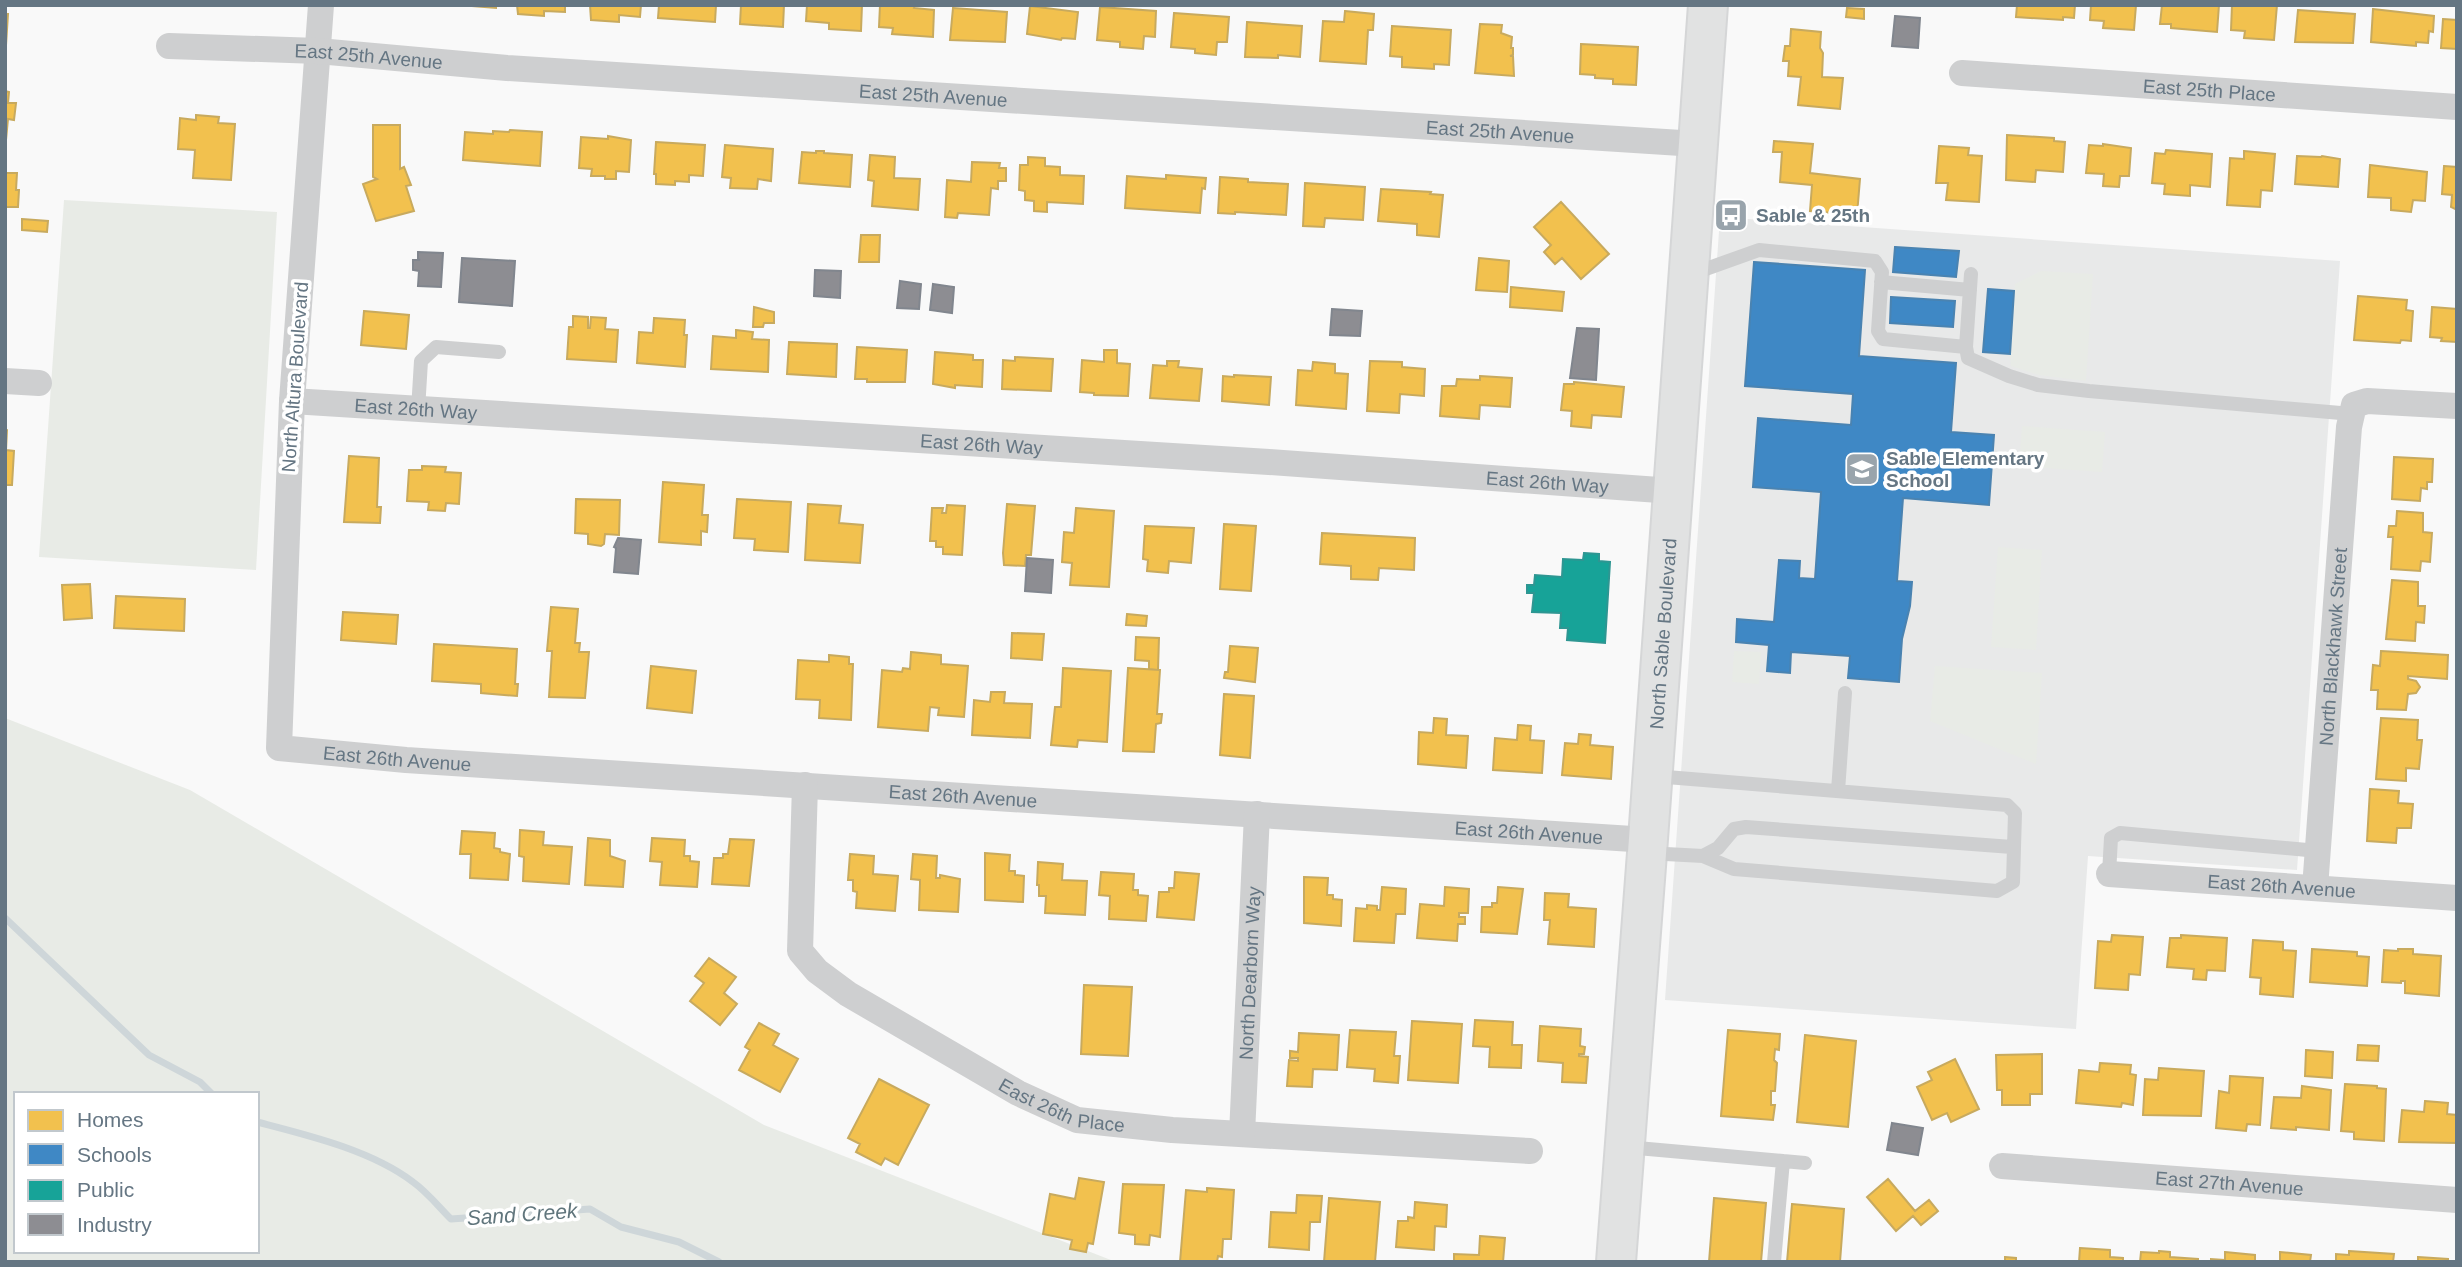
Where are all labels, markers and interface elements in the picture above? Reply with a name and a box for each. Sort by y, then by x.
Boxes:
street label: East 25th Avenue [294,40,444,73]
street label: East 25th Place [2142,75,2277,105]
street label: East 25th Avenue [858,80,1008,110]
street label: East 25th Avenue [1425,116,1575,147]
bus stop icon: Sable & 25th [1712,196,1750,234]
place label: Sable & 25th [1756,205,1870,226]
street label: North Altura Boulevard [278,281,312,473]
street label: East 26th Way [354,394,478,423]
street label: East 26th Way [920,430,1044,458]
place label: Sable Elementary School [1886,448,2045,491]
school or university icon: Sable Elementary School [1843,450,1881,488]
street label: East 26th Way [1485,467,1610,497]
street label: North Sable Boulevard [1645,538,1680,730]
street label: North Blackhawk Street [2315,546,2351,747]
street label: East 26th Avenue [322,742,472,775]
street label: East 26th Avenue [888,781,1038,811]
street label: East 26th Avenue [1454,817,1604,848]
street label: East 26th Avenue [2207,870,2357,901]
street label: North Dearborn Way [1235,885,1264,1060]
street label: East 26th Place [995,1074,1126,1135]
legend [14,1092,259,1253]
text: Homes [77,1108,144,1131]
text: Schools [77,1143,152,1166]
street label: East 27th Avenue [2154,1167,2304,1199]
text: Public [77,1178,134,1201]
water label: Sand Creek [466,1199,580,1229]
text: Industry [77,1213,152,1236]

